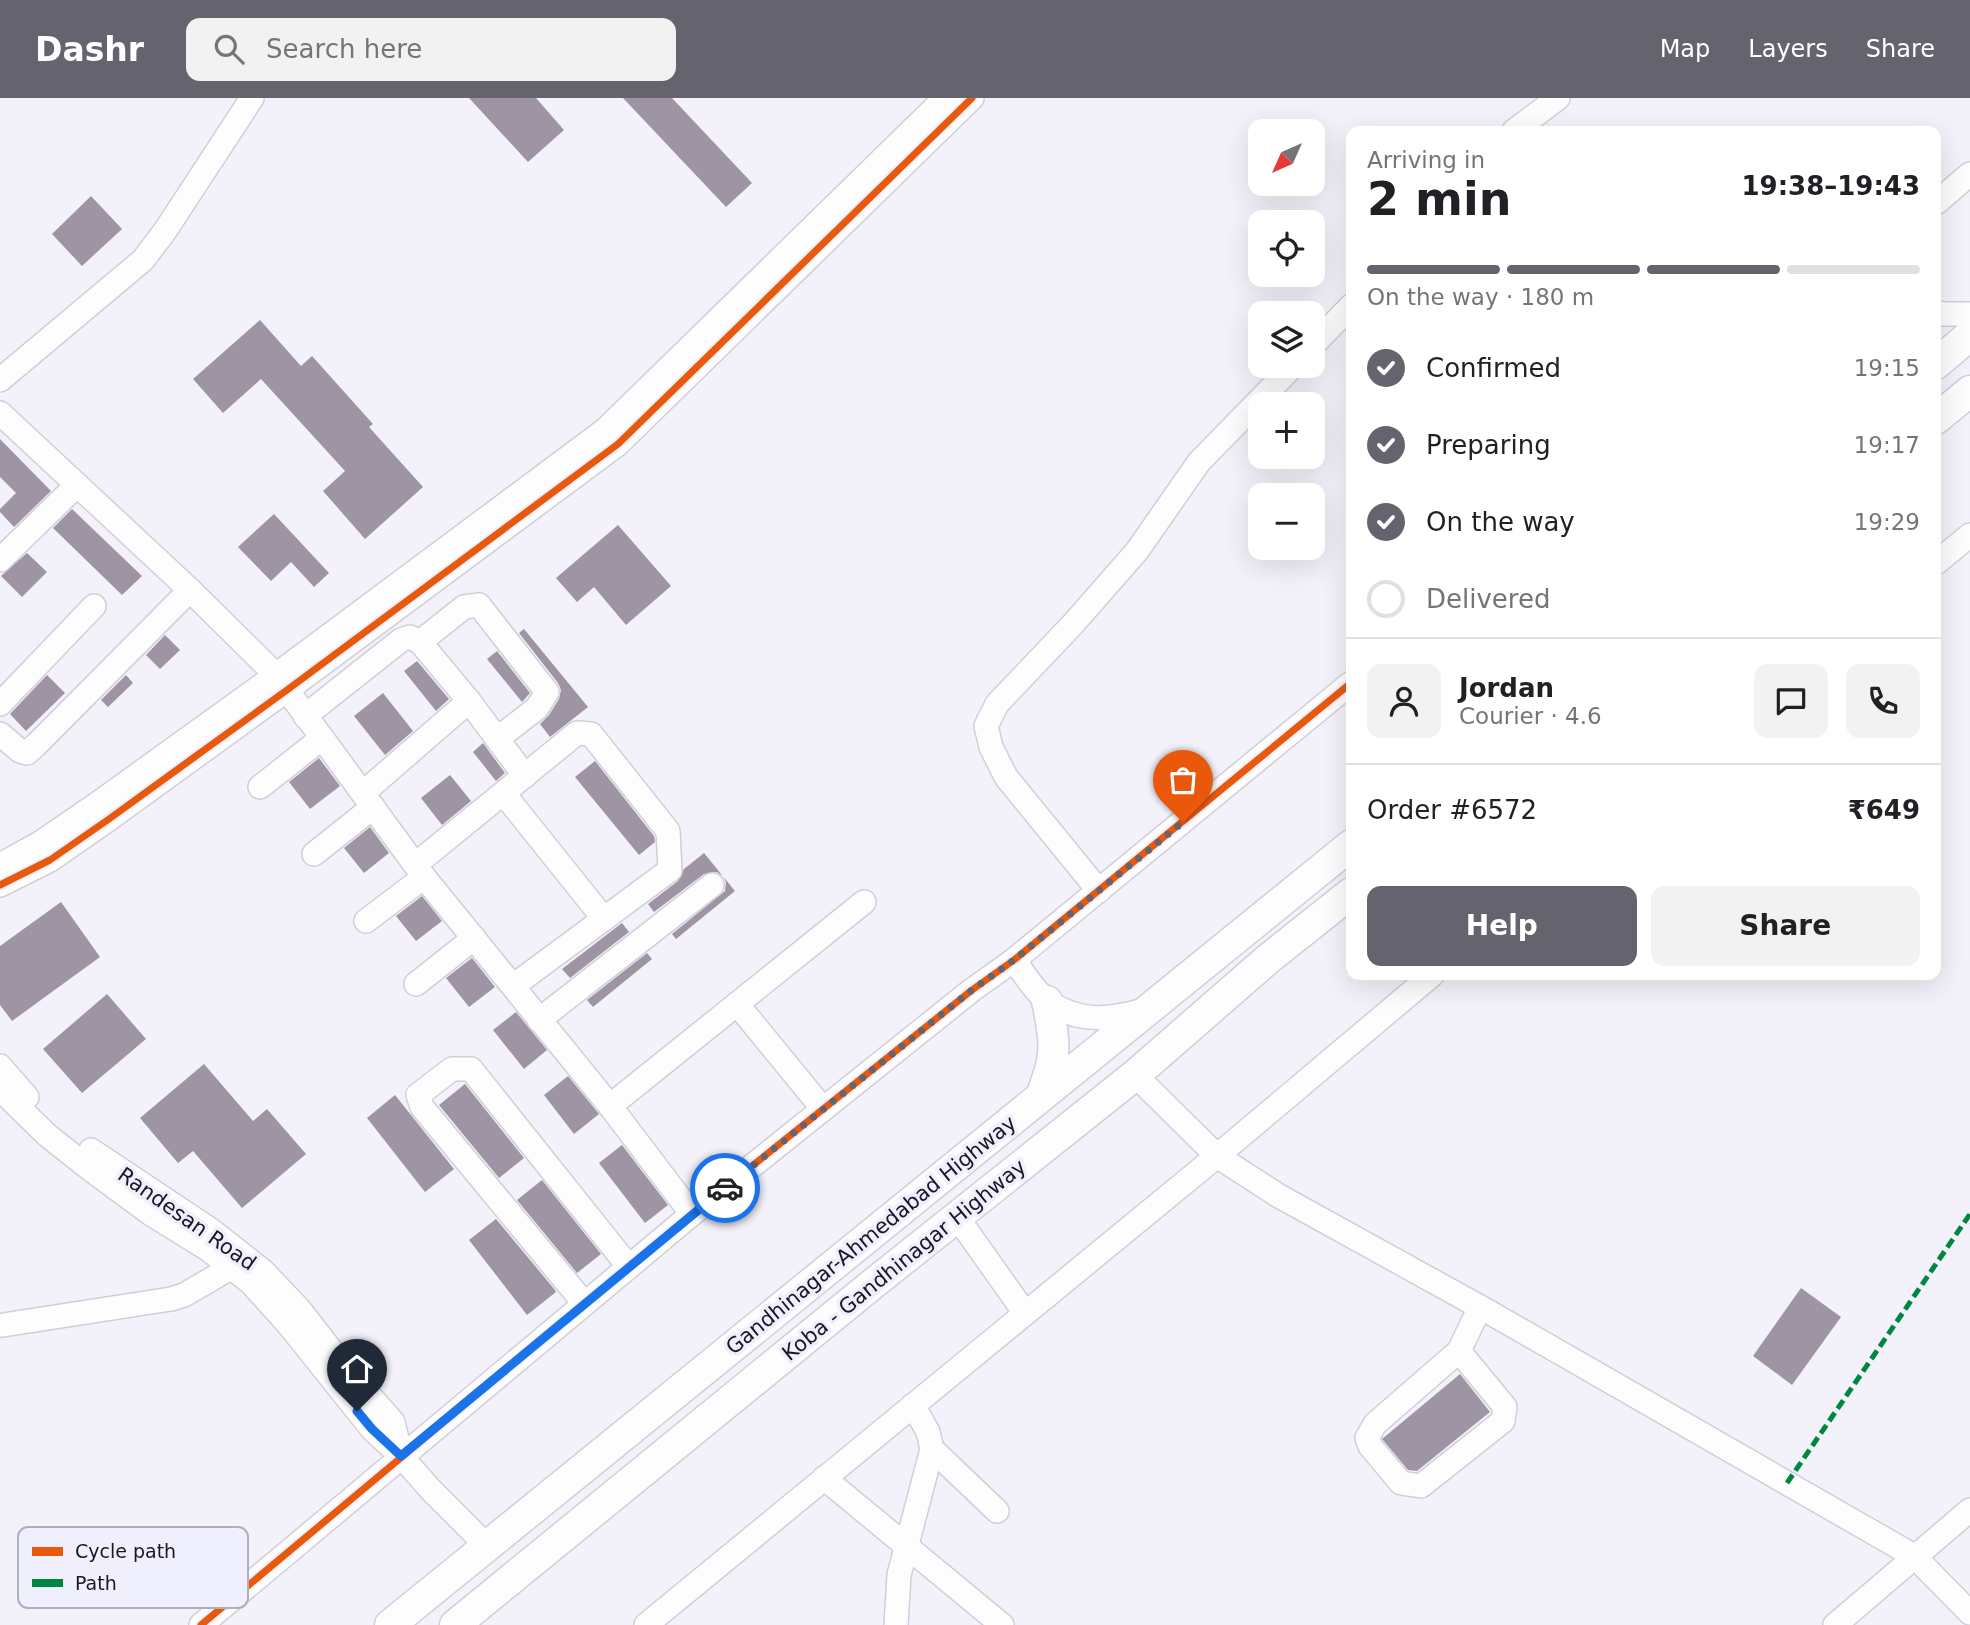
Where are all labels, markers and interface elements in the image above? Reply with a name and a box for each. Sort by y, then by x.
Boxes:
search box [186,18,676,81]
text: Dashr [35,30,144,69]
icon: search [210,30,248,68]
text: Search here [266,34,422,64]
text: Map [1660,35,1710,63]
text: Layers [1748,35,1828,63]
text: Share [1866,35,1935,63]
north arrow [1248,119,1325,196]
map controls [1248,119,1325,560]
text: Arriving in [1367,147,1485,173]
text: 19:38–19:43 [1741,171,1920,201]
text: 2 min [1367,172,1511,226]
button: locate [1248,210,1325,287]
text: On the way · 180 m [1367,284,1594,310]
button: layers [1248,301,1325,378]
icon: check [1367,349,1405,387]
text: Confirmed [1426,353,1561,383]
text: 19:15 [1854,355,1920,381]
button: + [1248,392,1325,469]
icon: check [1367,426,1405,464]
text: Preparing [1426,430,1551,460]
text: 19:17 [1854,432,1920,458]
button: − [1248,483,1325,560]
icon: check [1367,503,1405,541]
text: On the way [1426,507,1575,537]
text: 19:29 [1854,509,1920,535]
text: Delivered [1426,584,1550,614]
button: person [1367,664,1441,738]
button: chat [1754,664,1828,738]
button: phone [1846,664,1920,738]
text: Jordan [1459,673,1554,703]
text: Courier · 4.6 [1459,703,1602,729]
pin [1153,750,1213,822]
icon: bag [1164,761,1202,799]
text: Order #6572 [1367,795,1537,825]
text: ₹649 [1848,795,1920,825]
button: Help [1367,886,1637,966]
button: Share [1651,886,1920,966]
street label: Gandhinagar-Ahmedabad Highway [721,1111,1021,1359]
courier [690,1153,760,1223]
street label: Koba - Gandhinagar Highway [778,1154,1030,1366]
street label: Randesan Road [113,1162,261,1276]
icon: car [706,1169,744,1207]
pin [327,1339,387,1411]
icon: home [338,1350,376,1388]
legend [18,1527,248,1608]
text: Cycle path [75,1540,176,1562]
text: Path [75,1572,117,1594]

